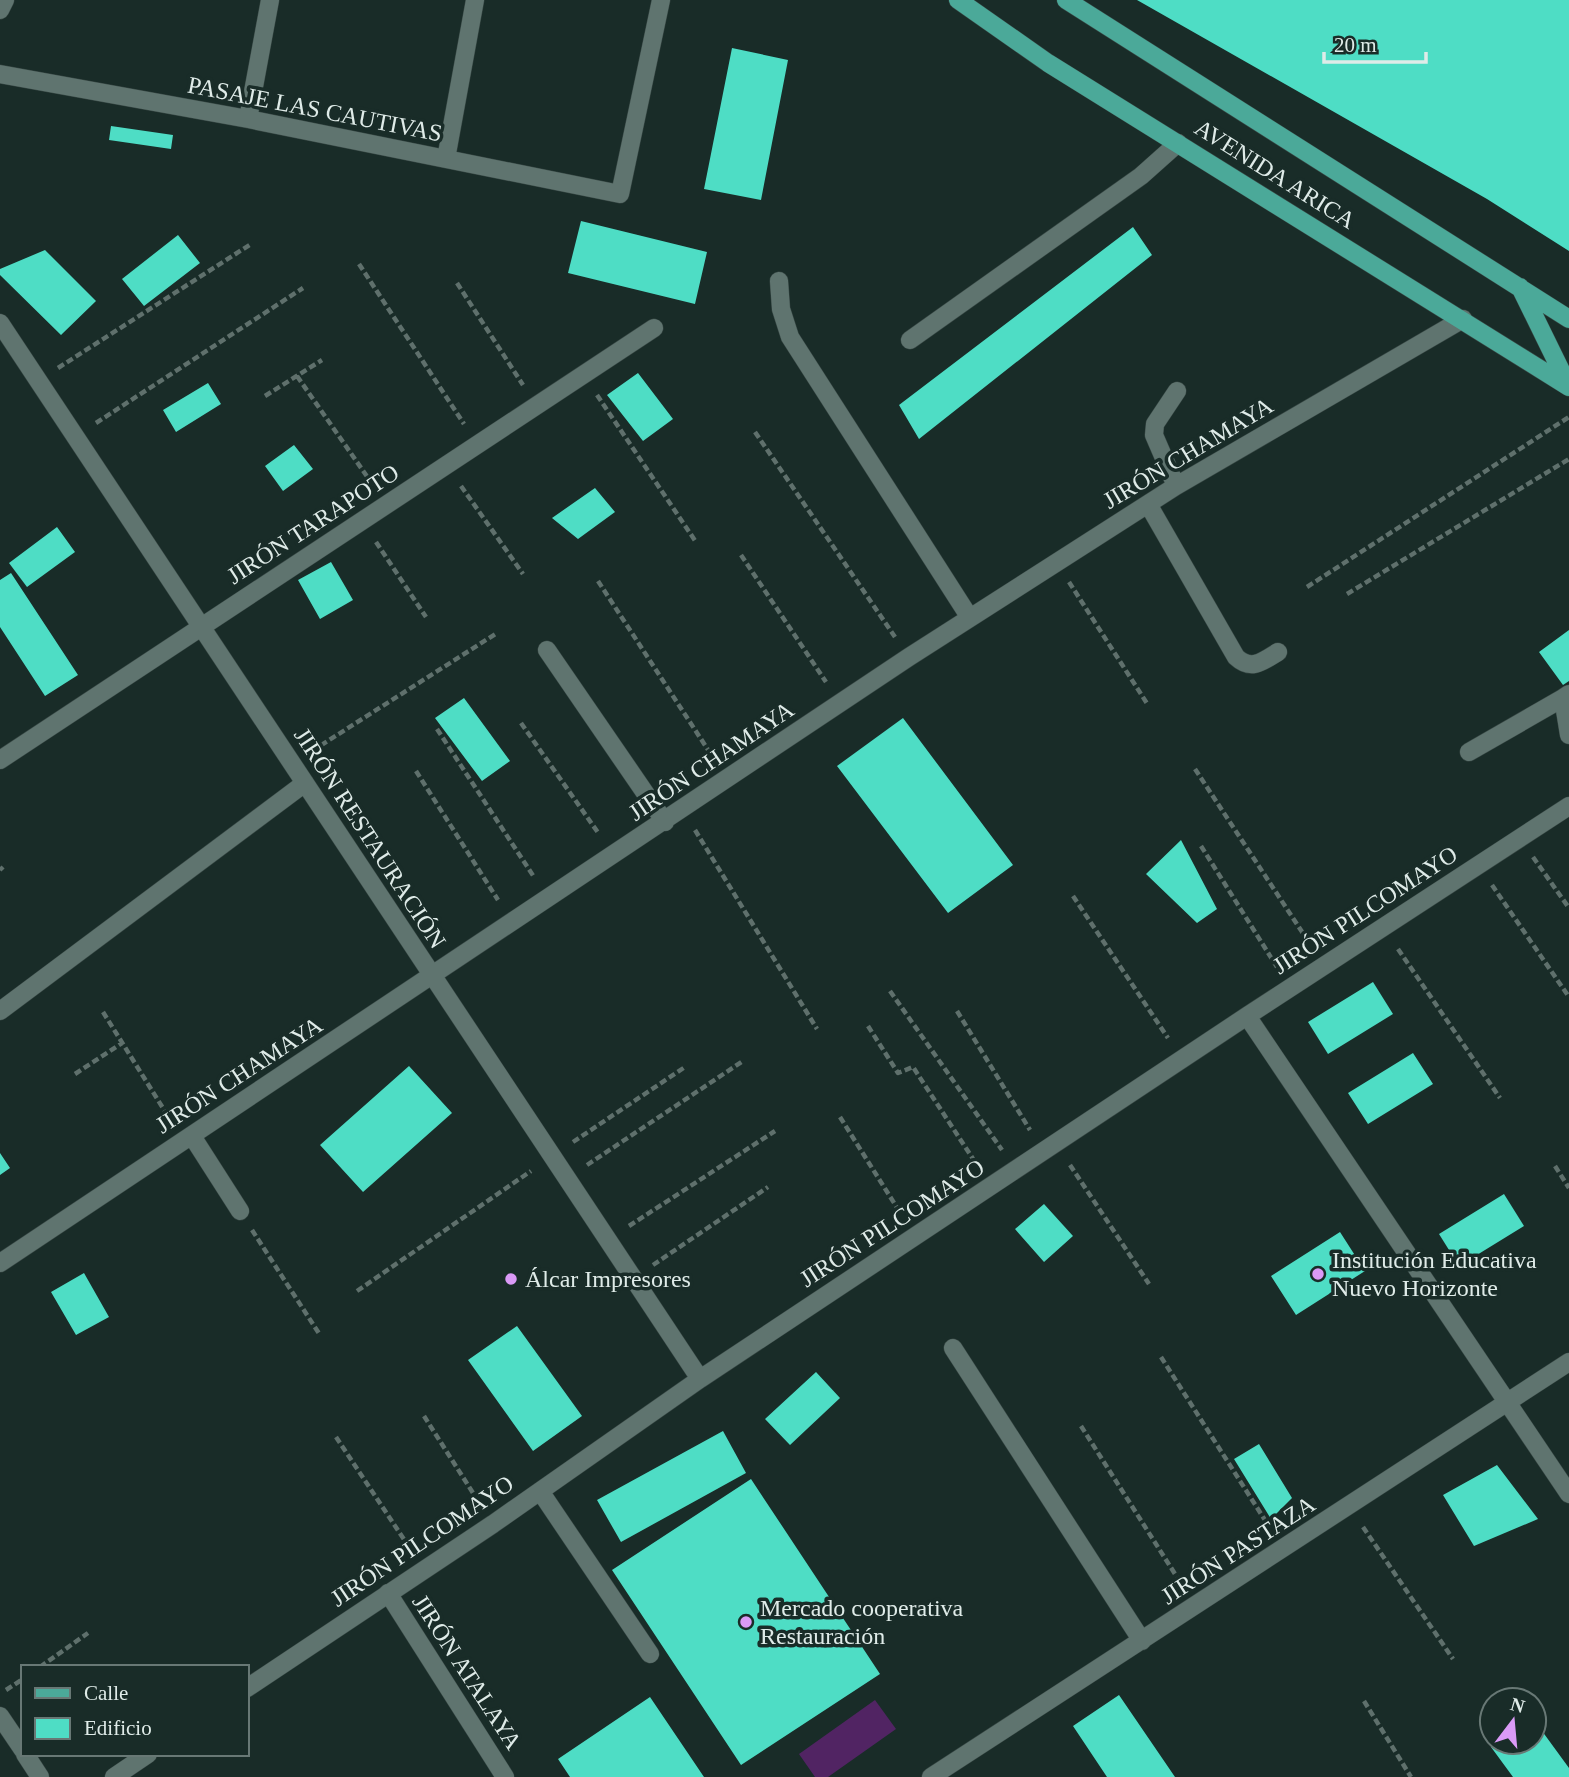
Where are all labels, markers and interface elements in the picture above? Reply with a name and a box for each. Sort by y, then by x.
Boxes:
scale bar [1324,21,1426,65]
text: 20 m [1334,33,1377,57]
street label: PASAJE LAS CAUTIVAS [186,72,444,146]
street label: AVENIDA ARICA [1190,114,1361,234]
street label: JIRÓN CHAMAYA [1099,392,1278,514]
street label: JIRÓN TARAPOTO [222,459,404,589]
street label: JIRÓN CHAMAYA [624,696,799,826]
street label: JIRÓN RESTAURACIÓN [289,723,451,953]
street label: JIRÓN PILCOMAYO [1268,841,1462,979]
street label: JIRÓN CHAMAYA [151,1011,328,1139]
street label: JIRÓN PILCOMAYO [795,1154,989,1292]
place label: Institución Educativa Nuevo Horizonte [1332,1247,1537,1301]
place label: Álcar Impresores [525,1266,691,1292]
marker: Institución Educativa Nuevo Horizonte [1310,1266,1326,1282]
marker: Álcar Impresores [503,1271,519,1287]
street label: JIRÓN PILCOMAYO [326,1470,518,1612]
street label: JIRÓN PASTAZA [1156,1490,1320,1609]
street label: JIRÓN ATALAYA [407,1590,527,1755]
place label: Mercado cooperativa Restauración [760,1595,964,1649]
marker: Mercado cooperativa Restauración [738,1614,754,1630]
legend [21,1665,248,1756]
text: Calle [84,1681,128,1705]
north arrow [1478,1686,1548,1756]
text: N [1508,1693,1527,1717]
text: Edificio [84,1716,152,1740]

